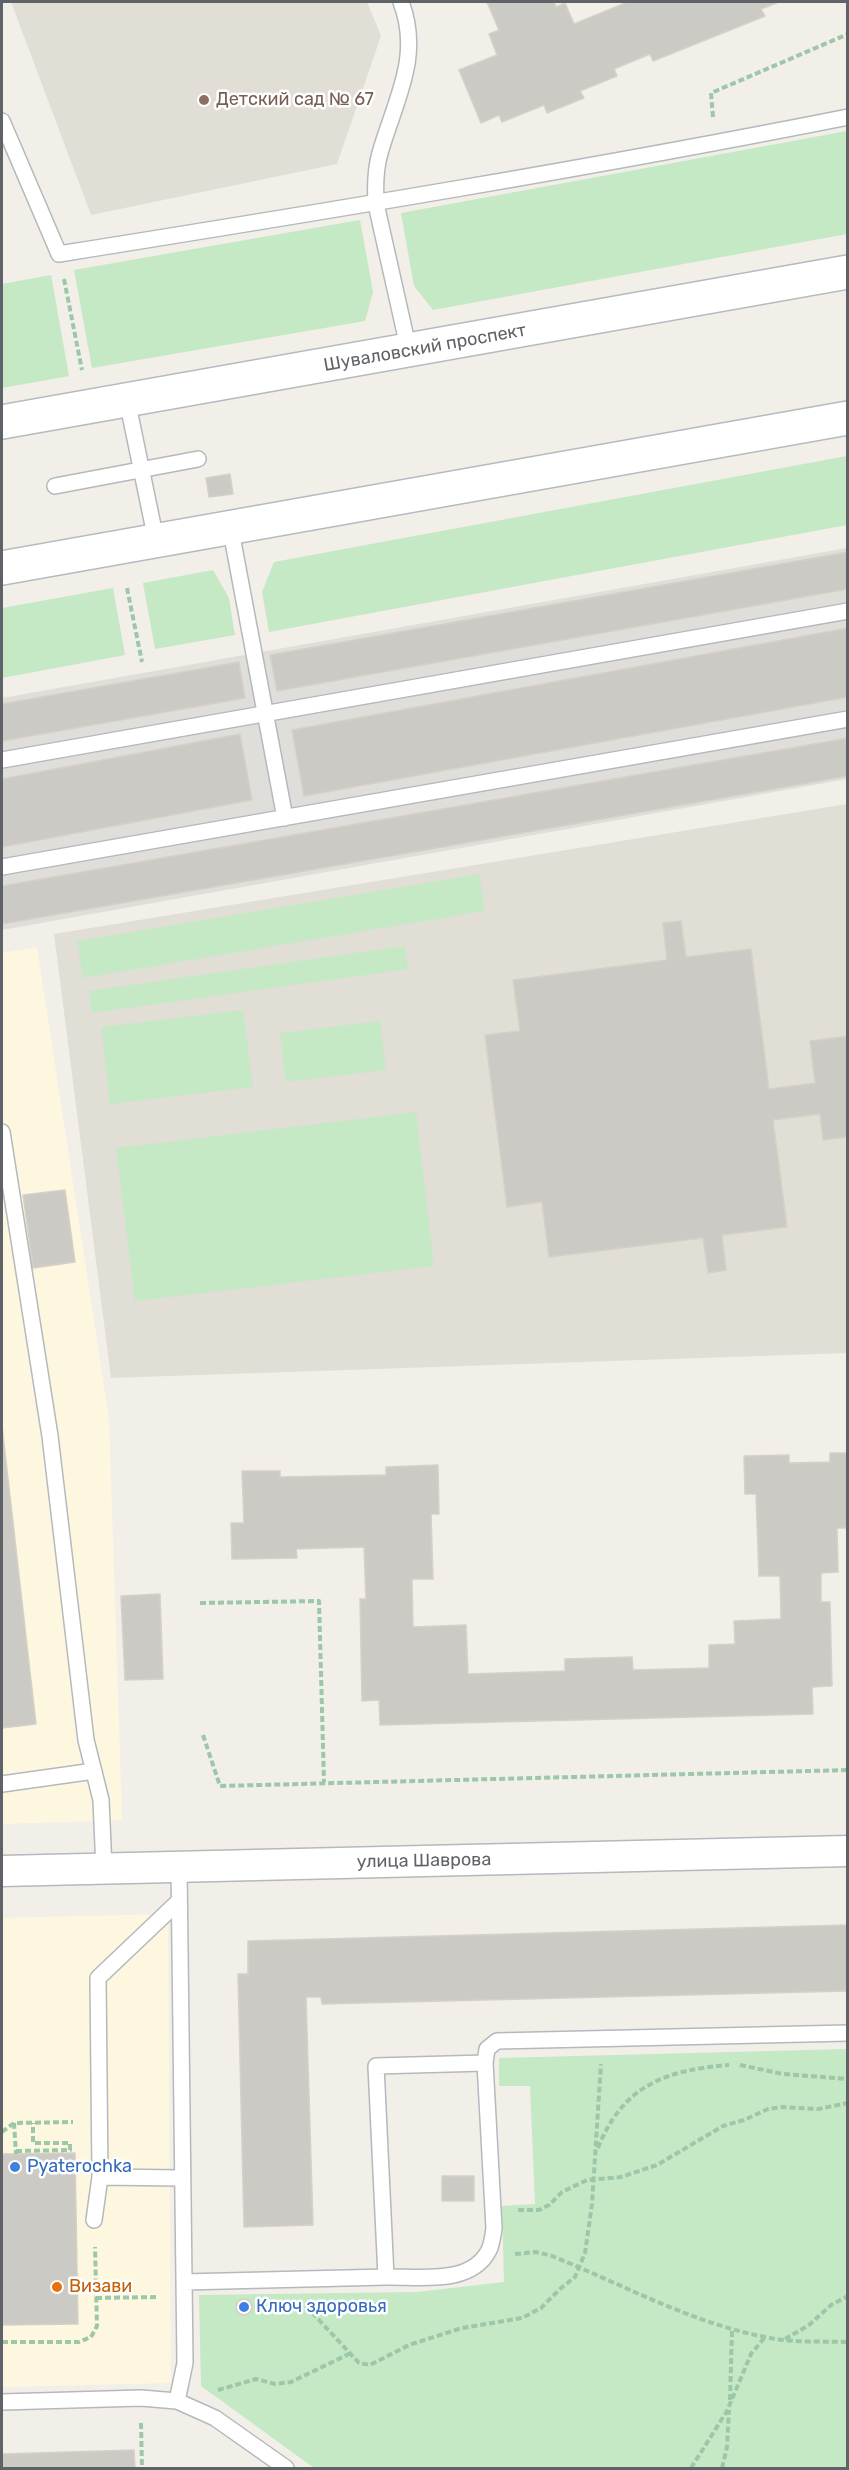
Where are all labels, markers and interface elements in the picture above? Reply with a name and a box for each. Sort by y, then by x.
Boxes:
place label: Детский сад № 67 [216,89,374,111]
marker: Детский сад № 67 [197,93,211,107]
street label: Шуваловский проспект [322,320,528,376]
street label: улица Шаврова [357,1849,491,1873]
place label: Pyaterochka [27,2156,132,2178]
marker: Pyaterochka [8,2160,22,2174]
place label: Визави [69,2276,132,2298]
marker: Визави [50,2280,64,2294]
place label: Ключ здоровья [256,2296,387,2318]
marker: Ключ здоровья [237,2300,251,2314]

